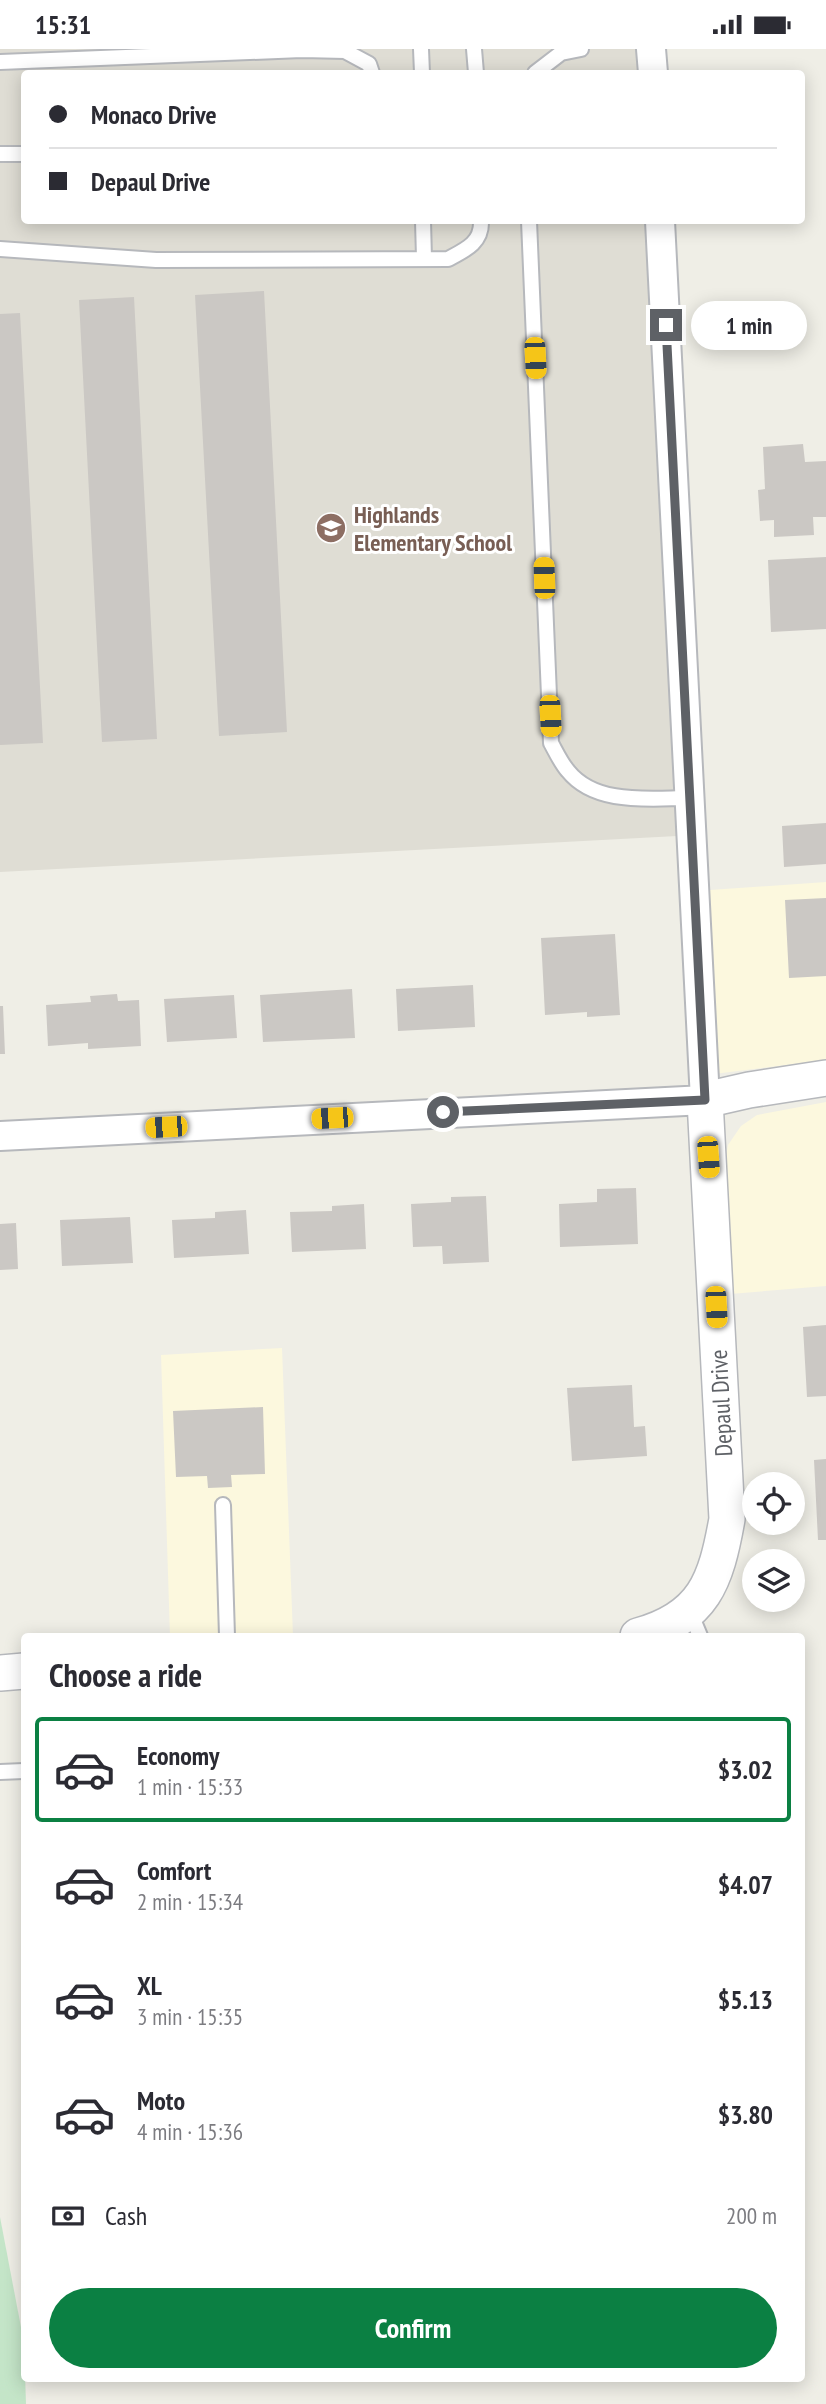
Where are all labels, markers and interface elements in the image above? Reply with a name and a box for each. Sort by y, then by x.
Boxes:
text: 15:31 [35,8,91,41]
text: Monaco Drive [91,98,217,131]
text: Depaul Drive [91,165,210,198]
callout: 1 min [690,301,806,349]
route end [650,309,682,341]
text: 1 min [726,311,772,340]
car [524,336,547,380]
place label: Highlands Elementary School [354,499,512,558]
school or university icon: Highlands Elementary School [314,511,348,545]
car [533,557,556,599]
car [539,694,562,738]
route start [427,1096,459,1128]
car [311,1106,354,1130]
car [145,1115,188,1139]
car [697,1135,720,1179]
car [705,1285,728,1329]
street label: Depaul Drive [703,1349,739,1457]
map controls [742,1472,805,1612]
button: locate [742,1472,805,1535]
button: layers [742,1549,805,1612]
text: Choose a ride [49,1654,202,1696]
icon: car [53,1738,116,1801]
text: Economy [137,1739,219,1772]
text: $3.02 [718,1753,773,1786]
text: 1 min · 15:33 [137,1772,243,1801]
icon: car [53,1853,116,1916]
text: Comfort [137,1854,211,1887]
text: $4.07 [718,1868,773,1901]
text: 2 min · 15:34 [137,1887,243,1916]
icon: car [53,1968,116,2031]
text: XL [137,1969,162,2002]
text: $5.13 [718,1983,773,2016]
text: 3 min · 15:35 [137,2002,243,2031]
icon: car [53,2083,116,2146]
text: Moto [137,2084,185,2117]
text: $3.80 [718,2098,773,2131]
text: 4 min · 15:36 [137,2117,243,2146]
icon: cash [49,2197,87,2235]
text: Cash [105,2199,147,2232]
text: 200 m [726,2201,777,2230]
button: Confirm [49,2288,777,2368]

